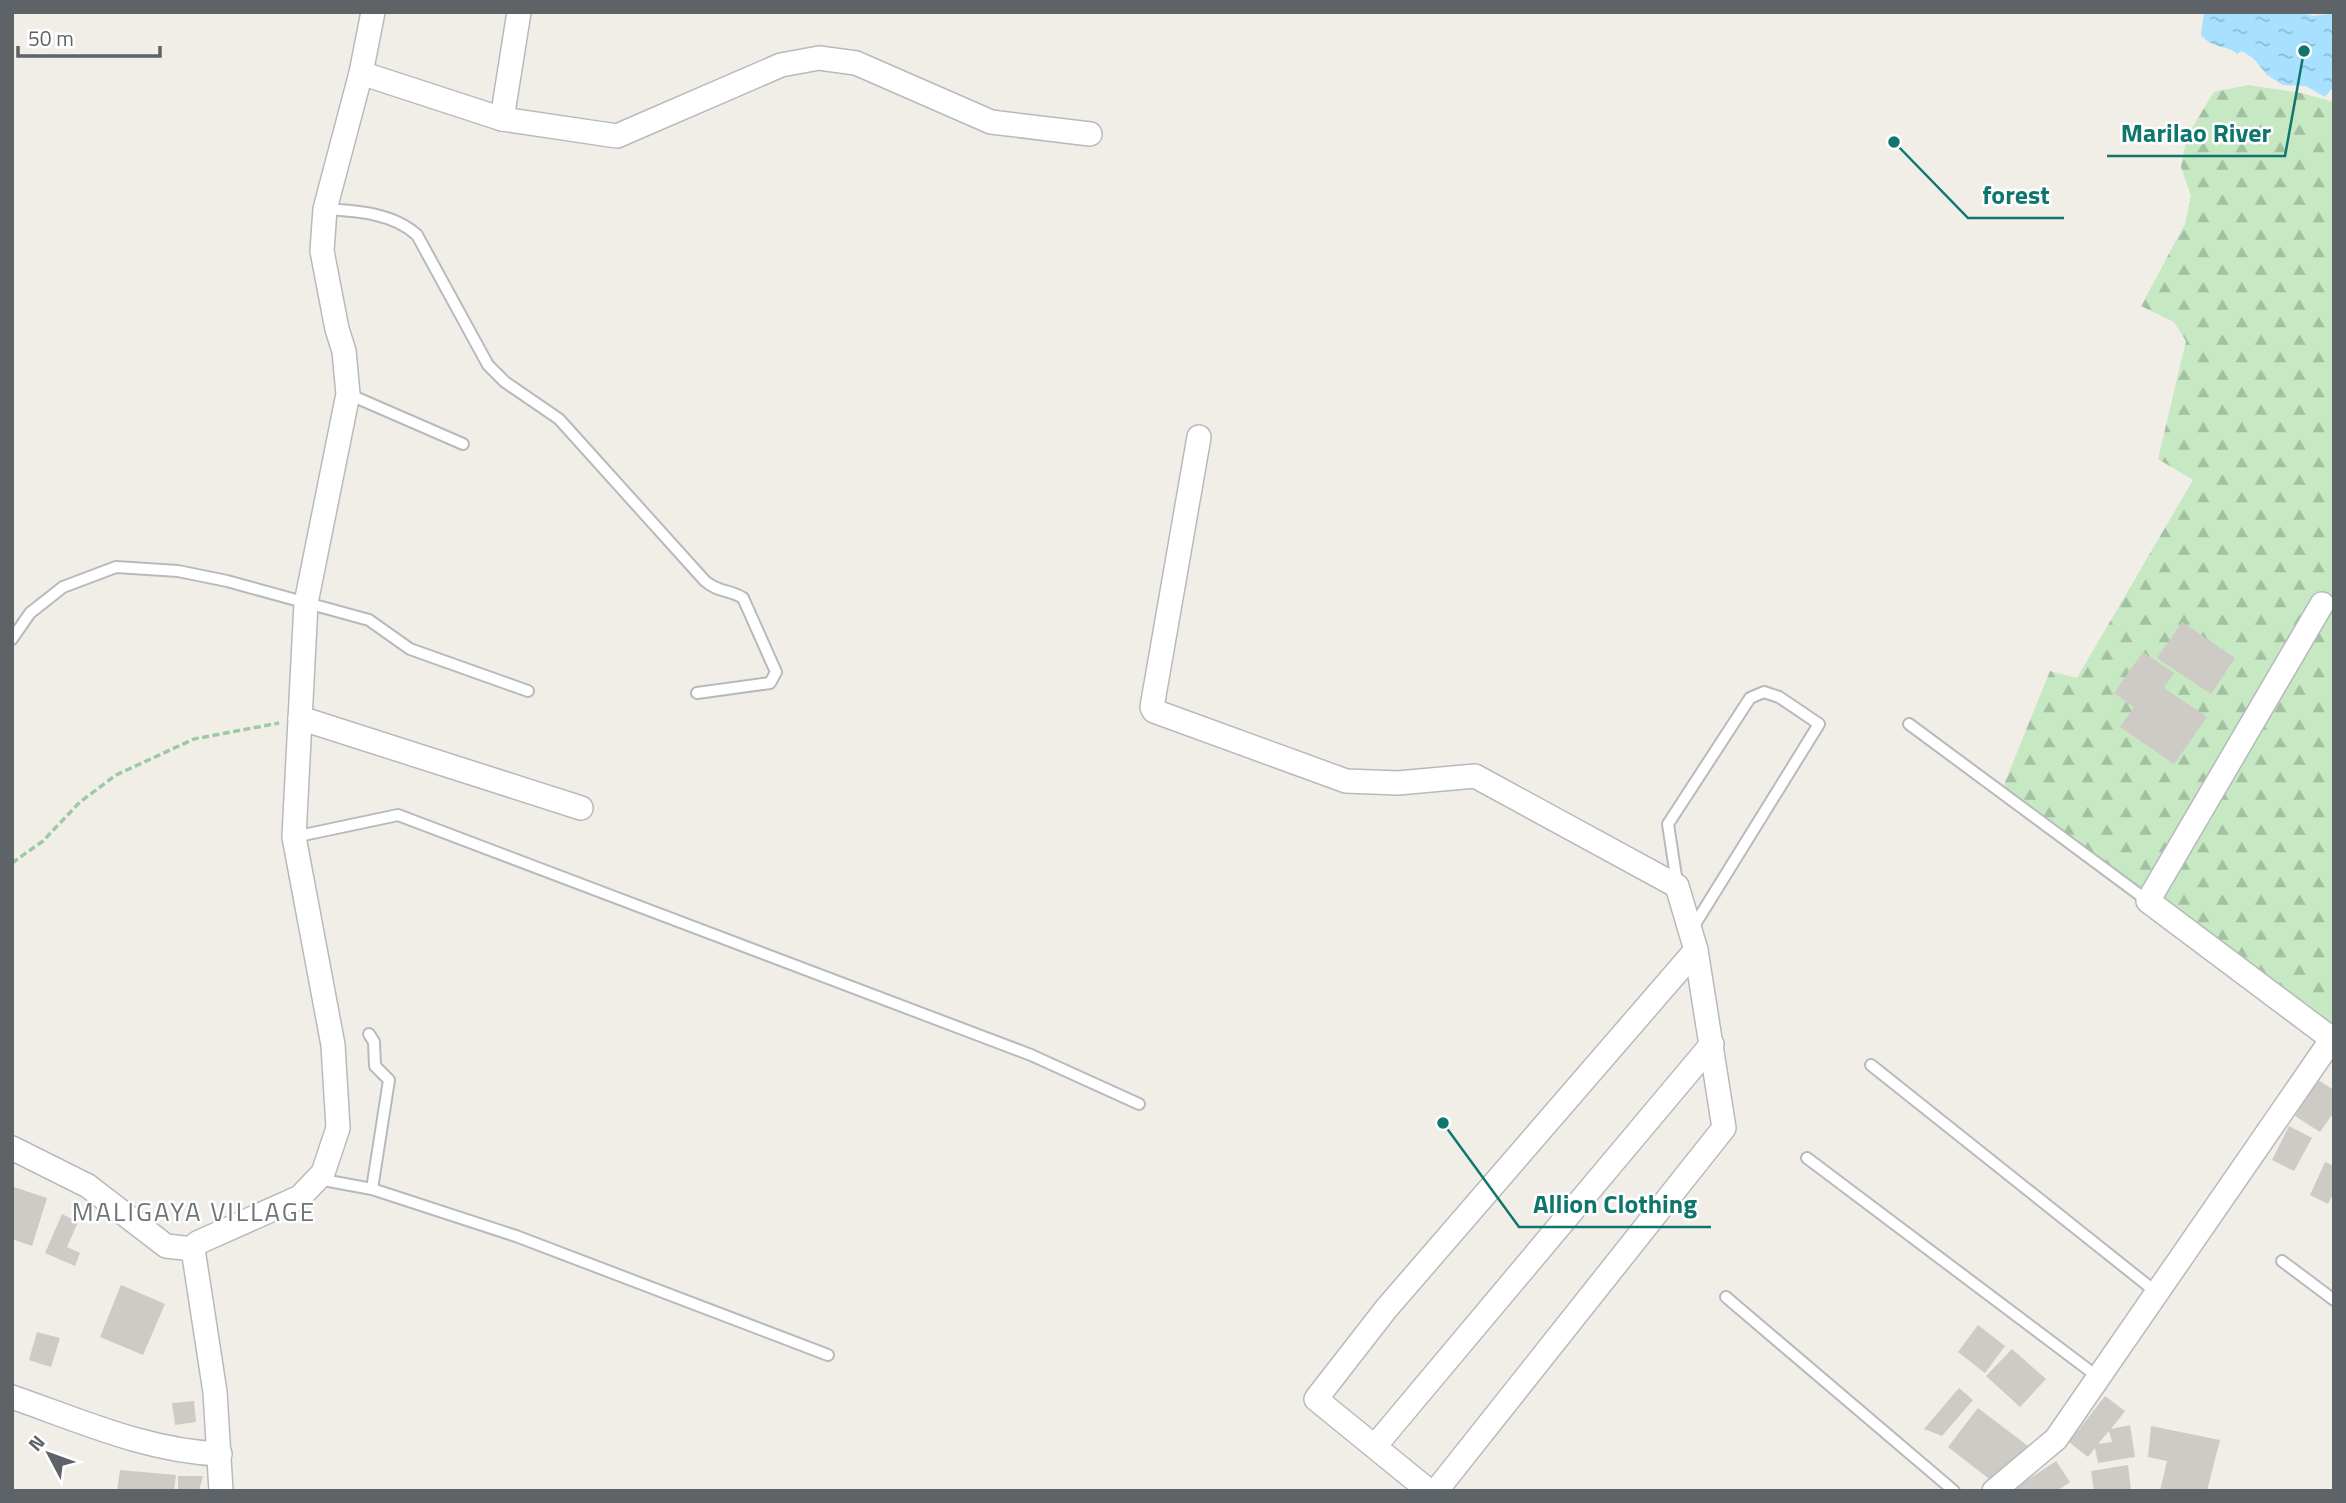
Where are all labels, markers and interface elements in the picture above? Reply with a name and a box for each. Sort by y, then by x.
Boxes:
scale bar [18,14,159,58]
text: 50 m [28,22,74,54]
callout: Marilao River [2107,109,2285,156]
text: Marilao River [2121,113,2272,152]
callout: forest [1968,171,2064,218]
text: forest [1982,175,2050,214]
callout: Allion Clothing [1519,1180,1711,1227]
text: Allion Clothing [1533,1184,1697,1223]
district label: MALIGAYA VILLAGE [72,1192,316,1231]
north arrow [14,1419,84,1489]
text: N [21,1428,51,1457]

